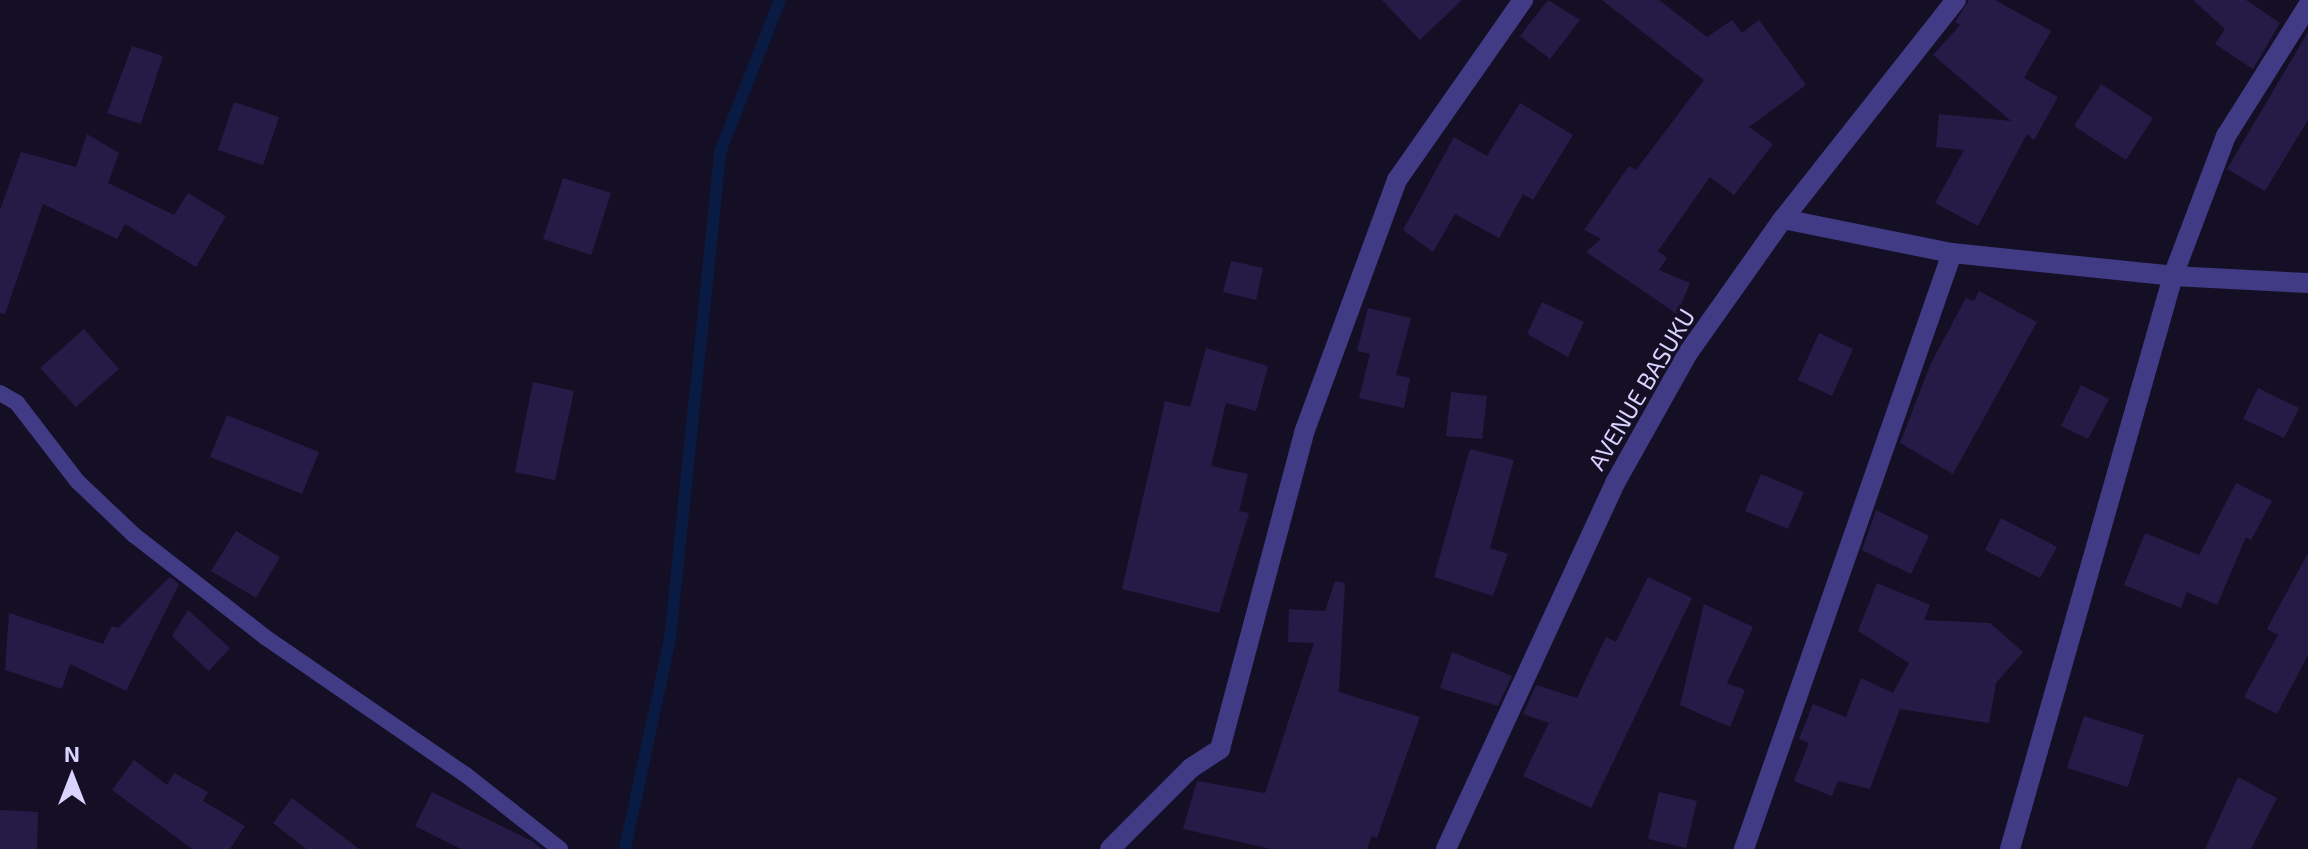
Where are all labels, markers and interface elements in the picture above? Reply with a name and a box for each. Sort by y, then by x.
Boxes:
street label: AVENUE BASUKU [1581,303,1701,475]
north arrow [32,737,112,817]
text: N [64,740,80,766]

